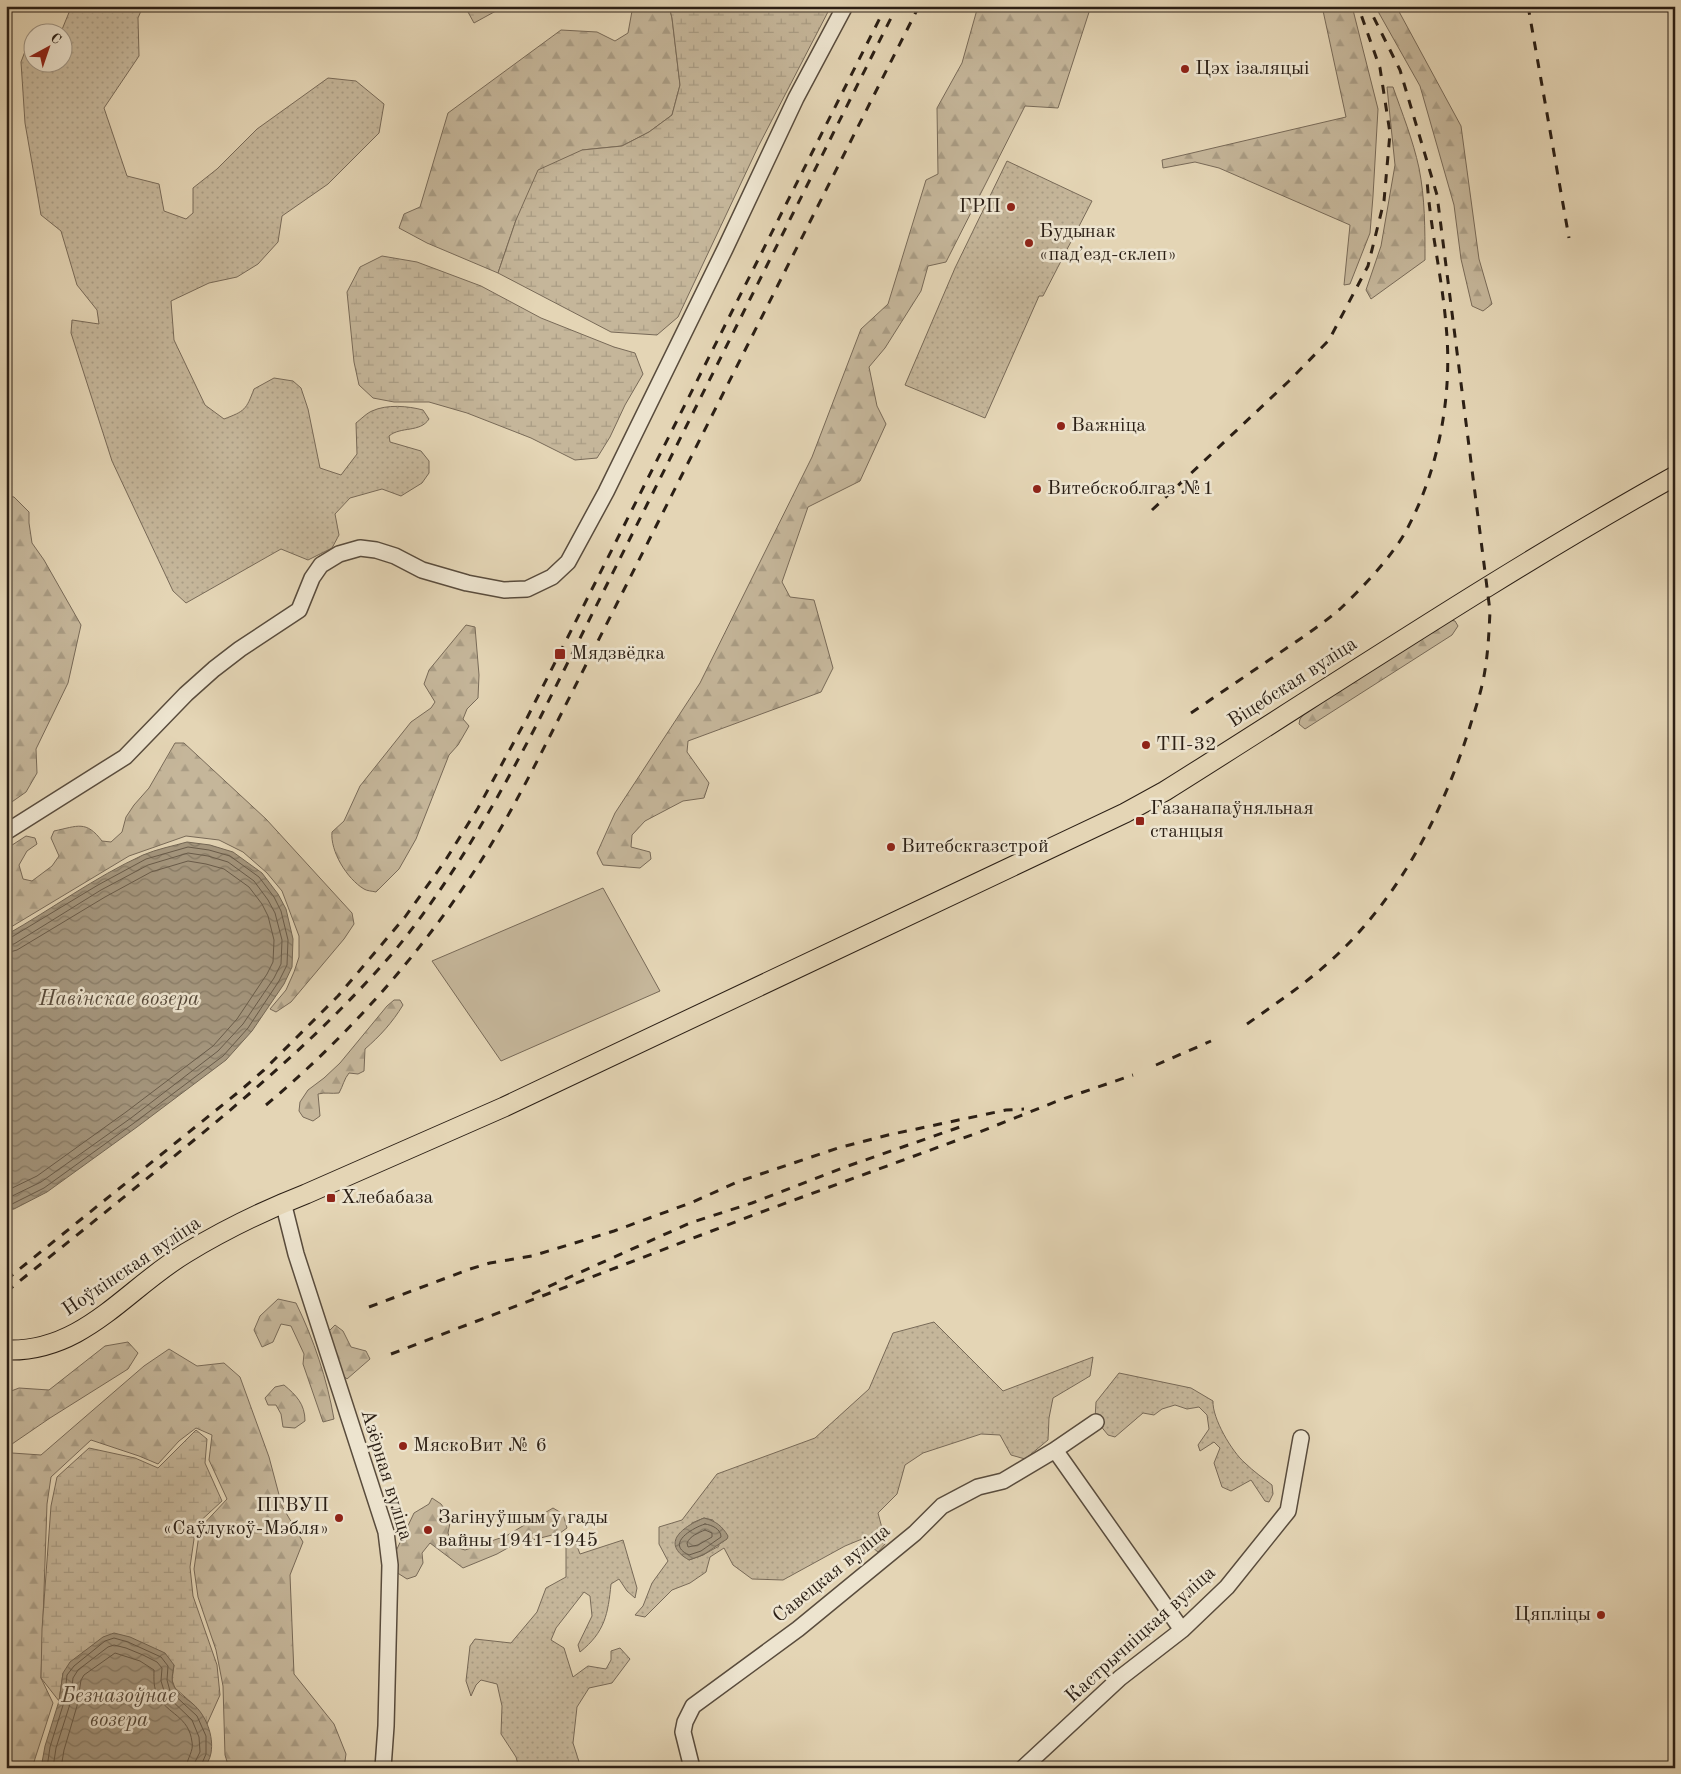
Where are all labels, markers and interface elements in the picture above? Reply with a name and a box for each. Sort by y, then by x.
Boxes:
north arrow [22,22,72,72]
text: С [48,30,64,47]
place label: Цэх ізаляцыі [1195,59,1309,79]
marker: Цэх ізаляцыі [1179,63,1191,75]
place label: ГРП [959,197,1001,217]
marker: ГРП [1005,201,1017,213]
place label: Будынак «падʼезд-склеп» [1039,222,1177,265]
marker: Будынак «падʼезд-склеп» [1023,237,1035,249]
place label: Важніца [1071,416,1146,436]
marker: Важніца [1055,420,1067,432]
place label: Витебскоблгаз №1 [1047,479,1214,499]
marker: Витебскоблгаз №1 [1031,483,1043,495]
street label: Віцебская вуліца [1225,634,1361,732]
place label: Мядзвёдка [571,644,665,664]
marker: Мядзвёдка [553,647,567,661]
place label: ТП-32 [1156,735,1217,755]
marker: ТП-32 [1140,739,1152,751]
place label: Газанапаўняльная станцыя [1150,799,1314,842]
marker: Газанапаўняльная станцыя [1134,815,1146,827]
place label: Витебскгазстрой [901,837,1049,857]
marker: Витебскгазстрой [885,841,897,853]
water label: Навінскае возера [38,989,199,1010]
place label: Хлебабаза [341,1188,434,1208]
marker: Хлебабаза [325,1192,337,1204]
street label: Ноўкінская вуліца [59,1213,205,1321]
street label: Азёрная вуліца [357,1407,415,1543]
place label: МяскоВит № 6 [413,1436,547,1456]
marker: МяскоВит № 6 [397,1440,409,1452]
place label: ПГВУП «Саўлукоў-Мэбля» [163,1496,329,1539]
place label: Загінуўшым у гады вайны 1941-1945 [438,1508,608,1551]
marker: ПГВУП «Саўлукоў-Мэбля» [333,1512,345,1524]
street label: Савецкая вуліца [770,1521,894,1627]
marker: Загінуўшым у гады вайны 1941-1945 [422,1524,434,1536]
street label: Кастрычніцкая вуліца [1062,1563,1220,1707]
place label: Цяпліцы [1514,1605,1591,1625]
marker: Цяпліцы [1595,1609,1607,1621]
water label: Безназоўнае возера [61,1686,176,1731]

